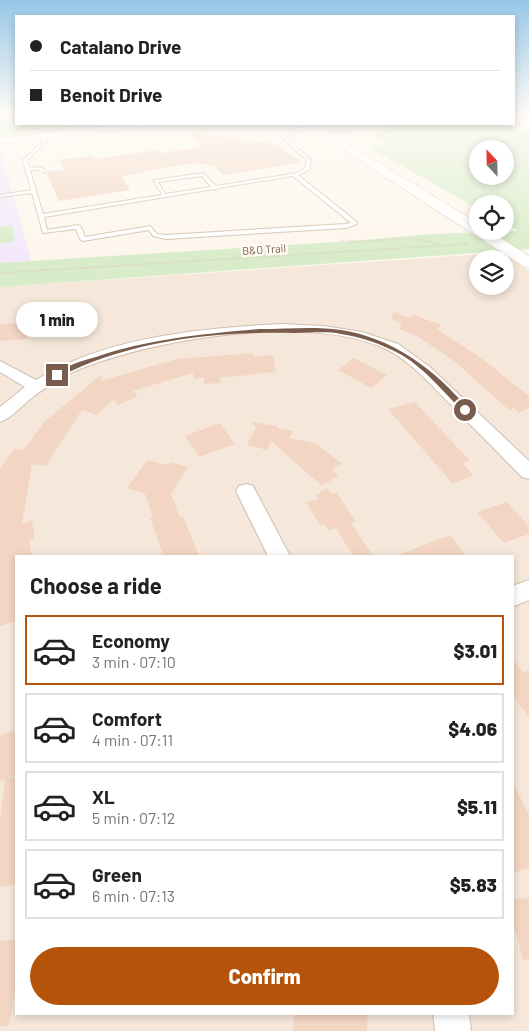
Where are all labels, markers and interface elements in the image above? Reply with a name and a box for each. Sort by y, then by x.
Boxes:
text: Catalano Drive [60,35,181,58]
text: Benoit Drive [60,83,162,106]
north arrow [469,140,514,185]
map controls [469,140,514,295]
button: locate [469,195,514,240]
street label: B&O Trail [242,241,286,257]
button: layers [469,250,514,295]
callout: 1 min [16,302,98,338]
text: 1 min [39,310,75,329]
route end [46,364,68,386]
route start [454,399,476,421]
text: Choose a ride [30,572,162,598]
icon: car [32,628,77,673]
text: Economy [92,629,170,652]
text: $3.01 [454,639,497,662]
text: 3 min · 07:10 [92,652,176,671]
icon: car [32,706,77,751]
text: Comfort [92,707,162,730]
text: $4.06 [448,717,497,740]
text: 4 min · 07:11 [92,730,173,749]
icon: car [32,784,77,829]
text: XL [92,785,115,808]
text: $5.11 [457,795,497,818]
text: 5 min · 07:12 [92,808,175,827]
icon: car [32,862,77,907]
text: Green [92,863,142,886]
text: $5.83 [450,873,497,896]
text: 6 min · 07:13 [92,886,175,905]
button: Confirm [30,947,499,1005]

